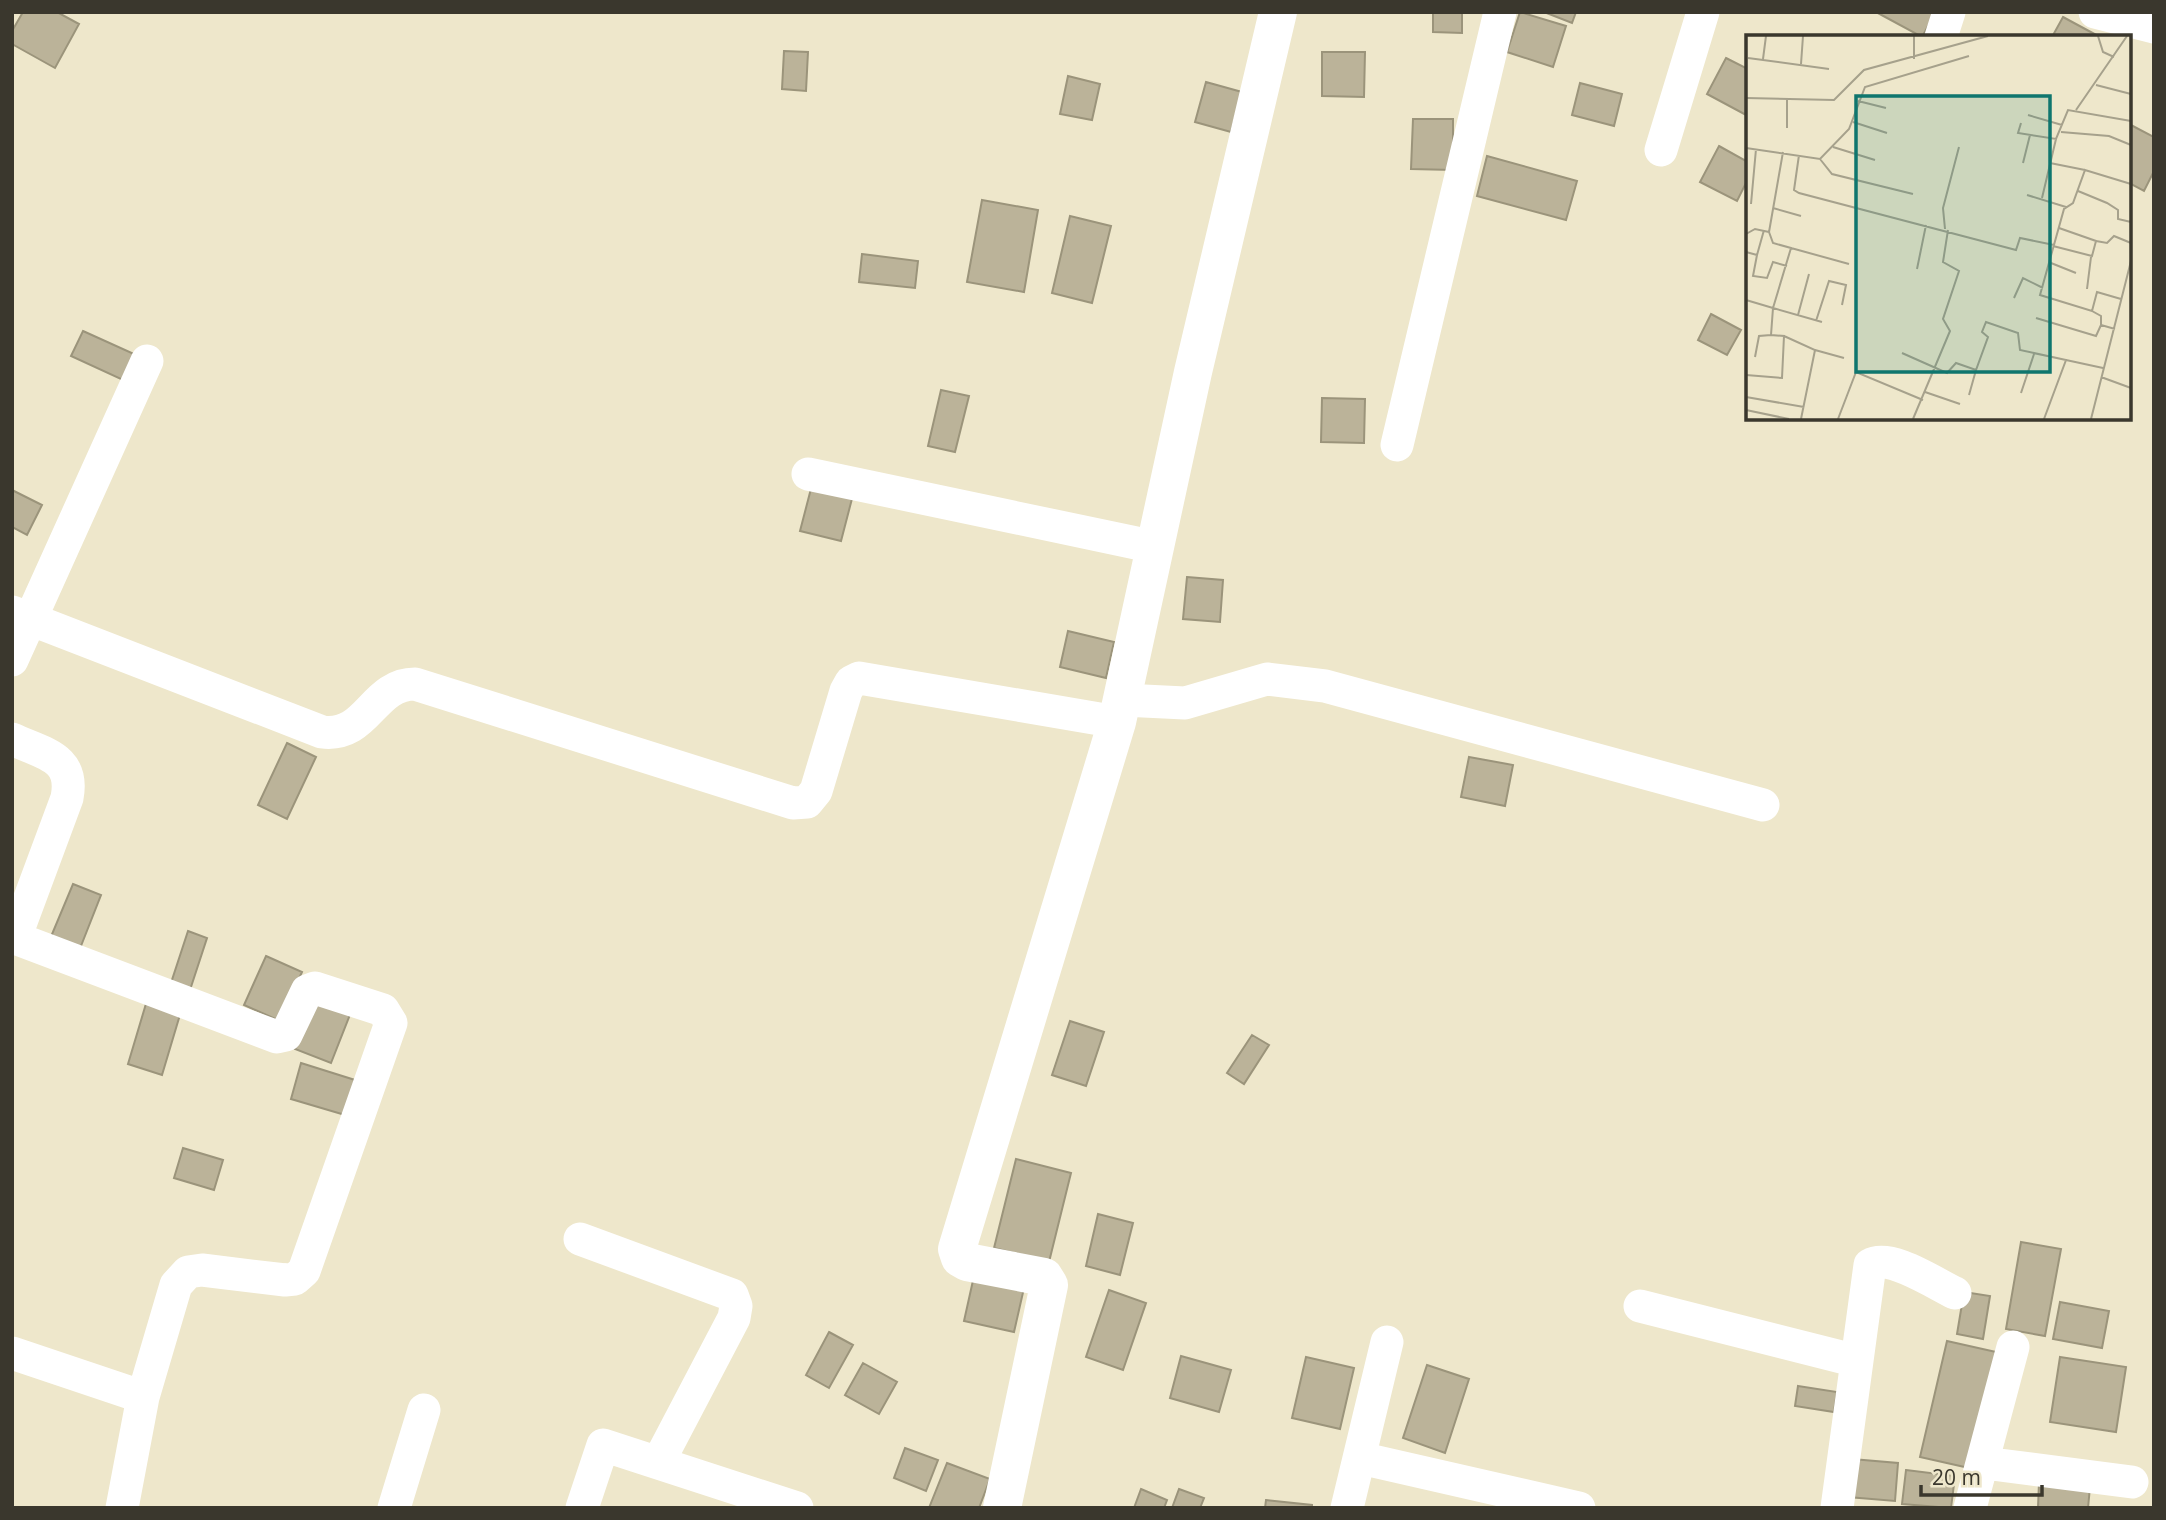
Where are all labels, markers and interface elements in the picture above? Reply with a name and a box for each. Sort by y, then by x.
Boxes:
inset map [1746,35,2131,420]
scale bar [1921,1454,2042,1498]
text: 20 m [1932,1463,1981,1491]

